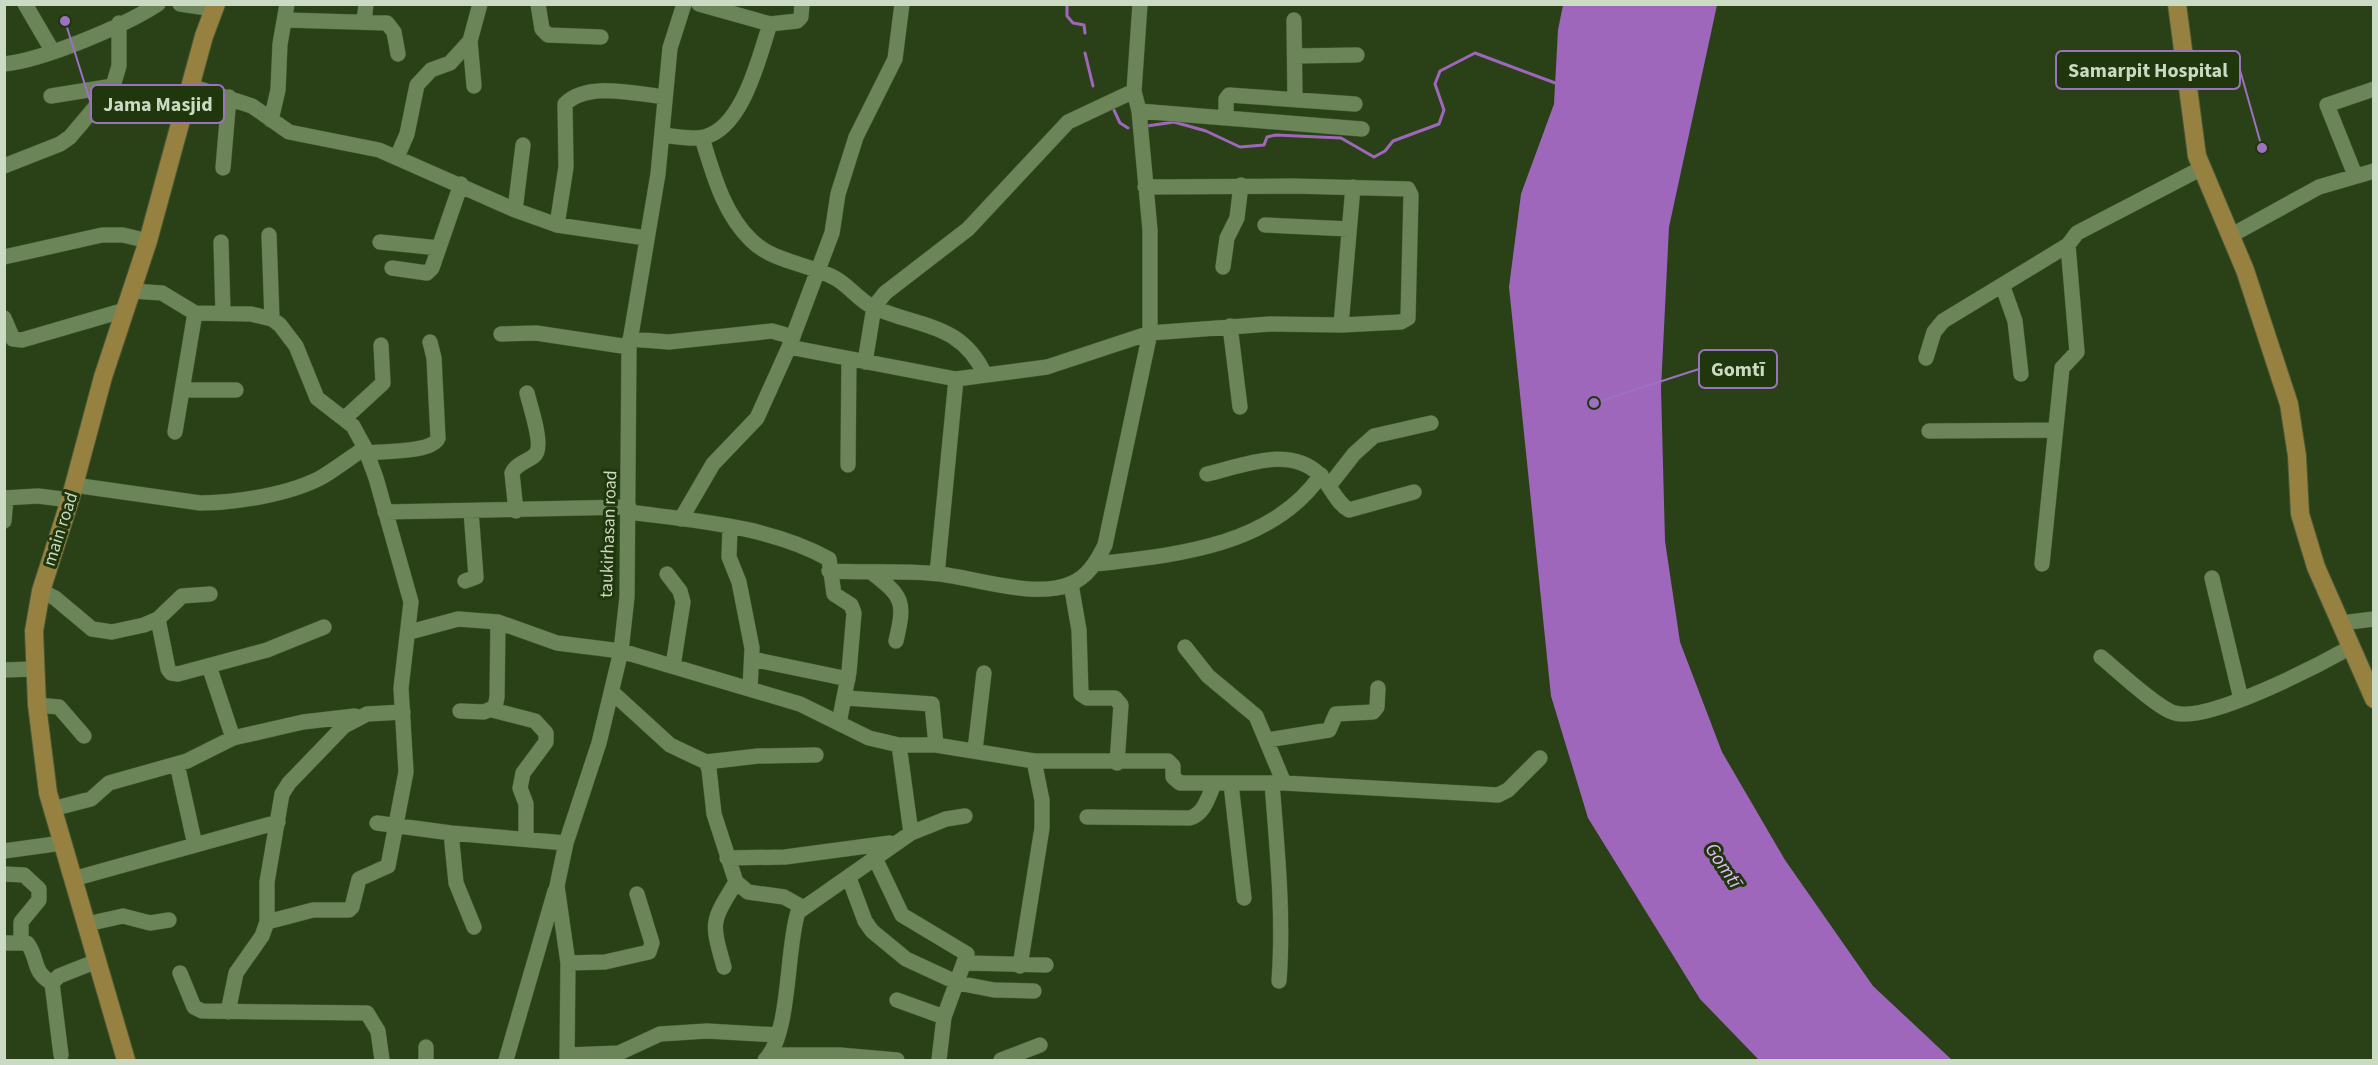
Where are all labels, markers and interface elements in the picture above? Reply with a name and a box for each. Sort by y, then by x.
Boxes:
callout: Samarpit Hospital [2056,51,2240,89]
text: Samarpit Hospital [2068,57,2228,85]
callout: Jama Masjid [91,85,224,123]
text: Jama Masjid [103,91,213,119]
callout: Gomtī [1699,350,1777,388]
text: Gomtī [1711,356,1766,384]
street label: taukirhasan road [594,470,623,598]
street label: main road [37,489,84,569]
water label: Gomtī [1698,837,1750,896]

